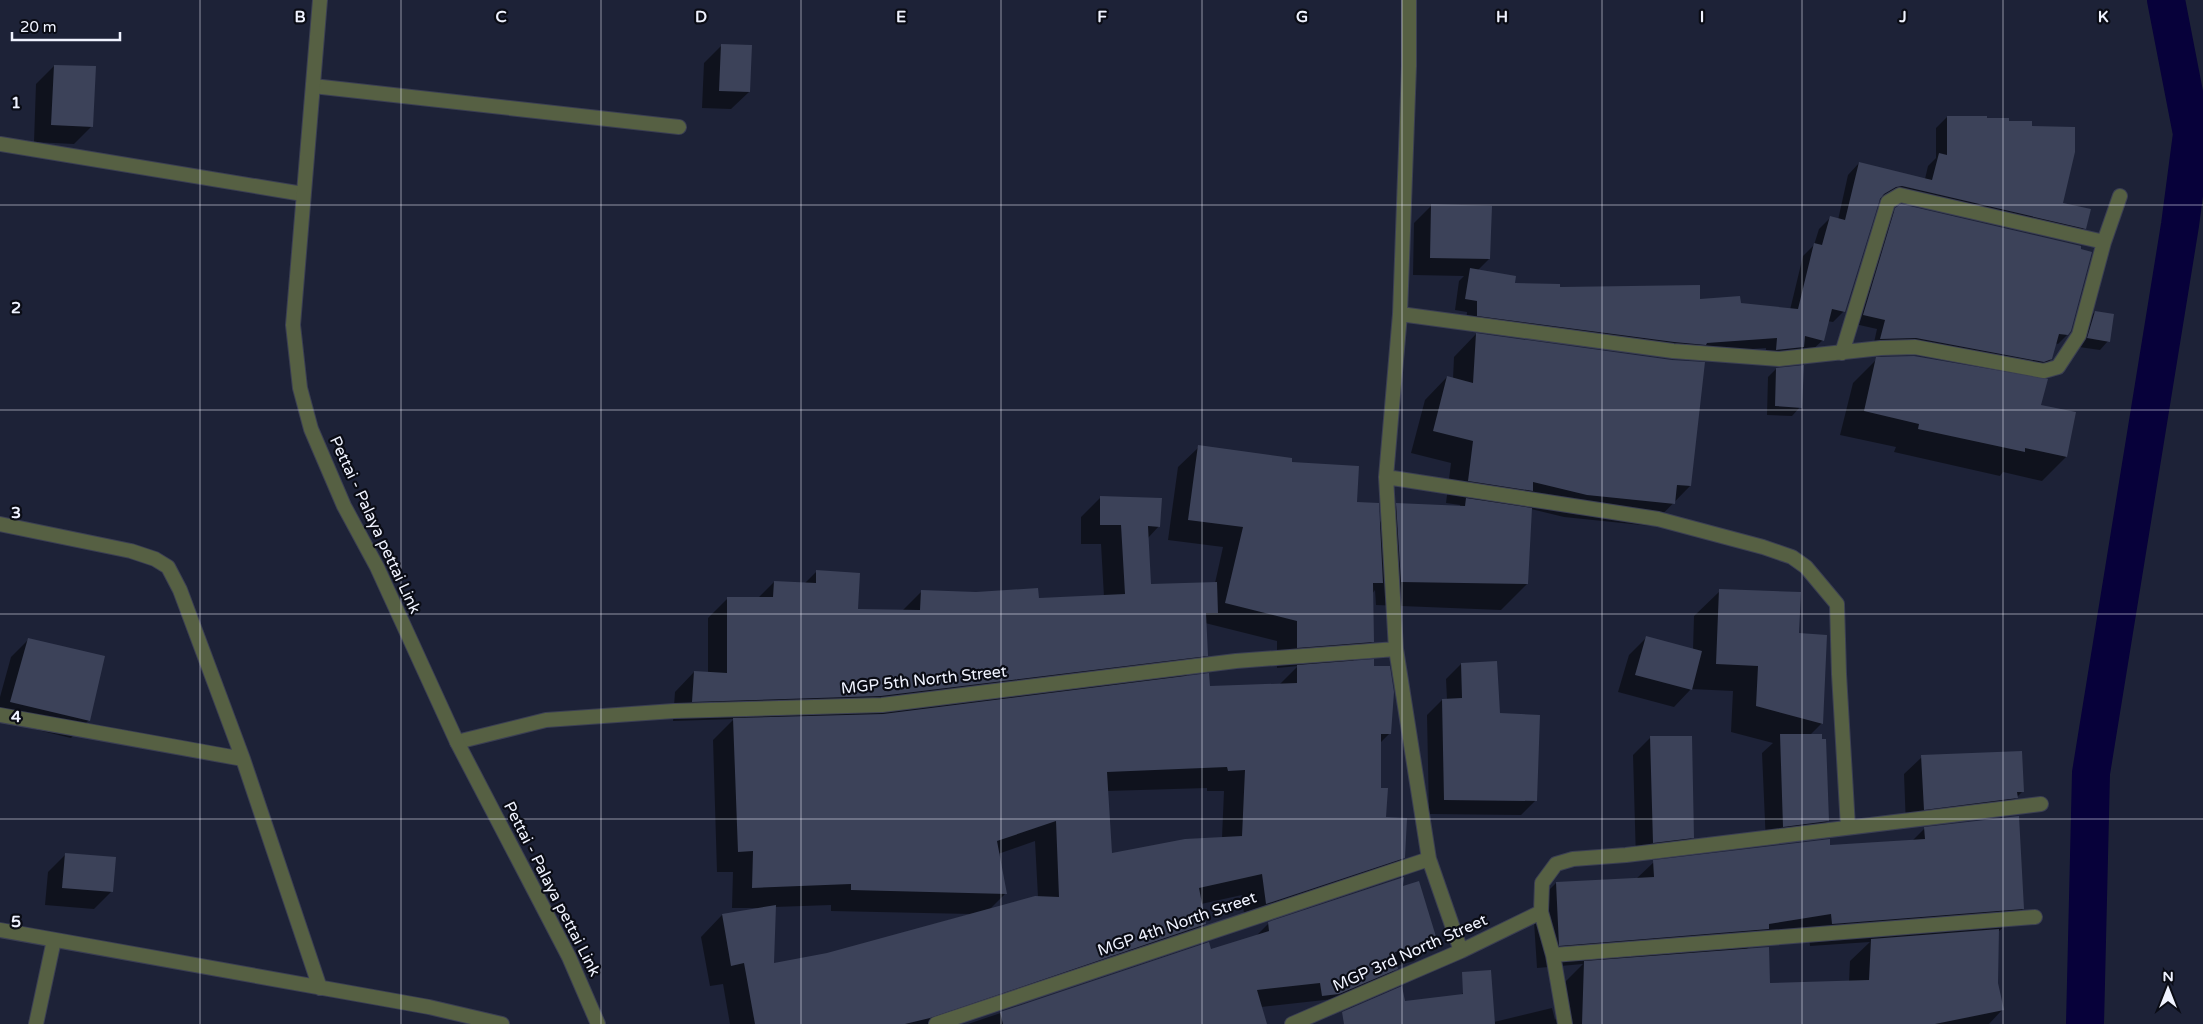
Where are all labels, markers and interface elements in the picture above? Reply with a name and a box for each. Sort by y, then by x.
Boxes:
text: B [294,7,306,27]
text: C [495,7,507,27]
text: D [695,7,707,27]
text: E [896,7,906,27]
text: F [1097,7,1107,27]
text: G [1296,7,1308,27]
text: H [1496,7,1508,27]
text: I [1700,7,1704,27]
text: J [1898,7,1907,27]
text: K [2098,7,2109,27]
scale bar [12,10,120,42]
text: 20 m [20,18,57,36]
text: 1 [11,93,21,113]
text: 2 [11,298,21,318]
street label: Pettai - Palaya pettai Link [325,433,425,617]
text: 3 [11,503,21,523]
street label: MGP 5th North Street [840,661,1008,699]
text: 4 [11,707,21,727]
street label: Pettai - Palaya pettai Link [499,798,605,980]
street label: MGP 4th North Street [1095,887,1259,961]
street label: MGP 3rd North Street [1330,910,1490,996]
text: 5 [11,912,21,932]
north arrow [2143,964,2193,1014]
text: N [2162,968,2174,985]

